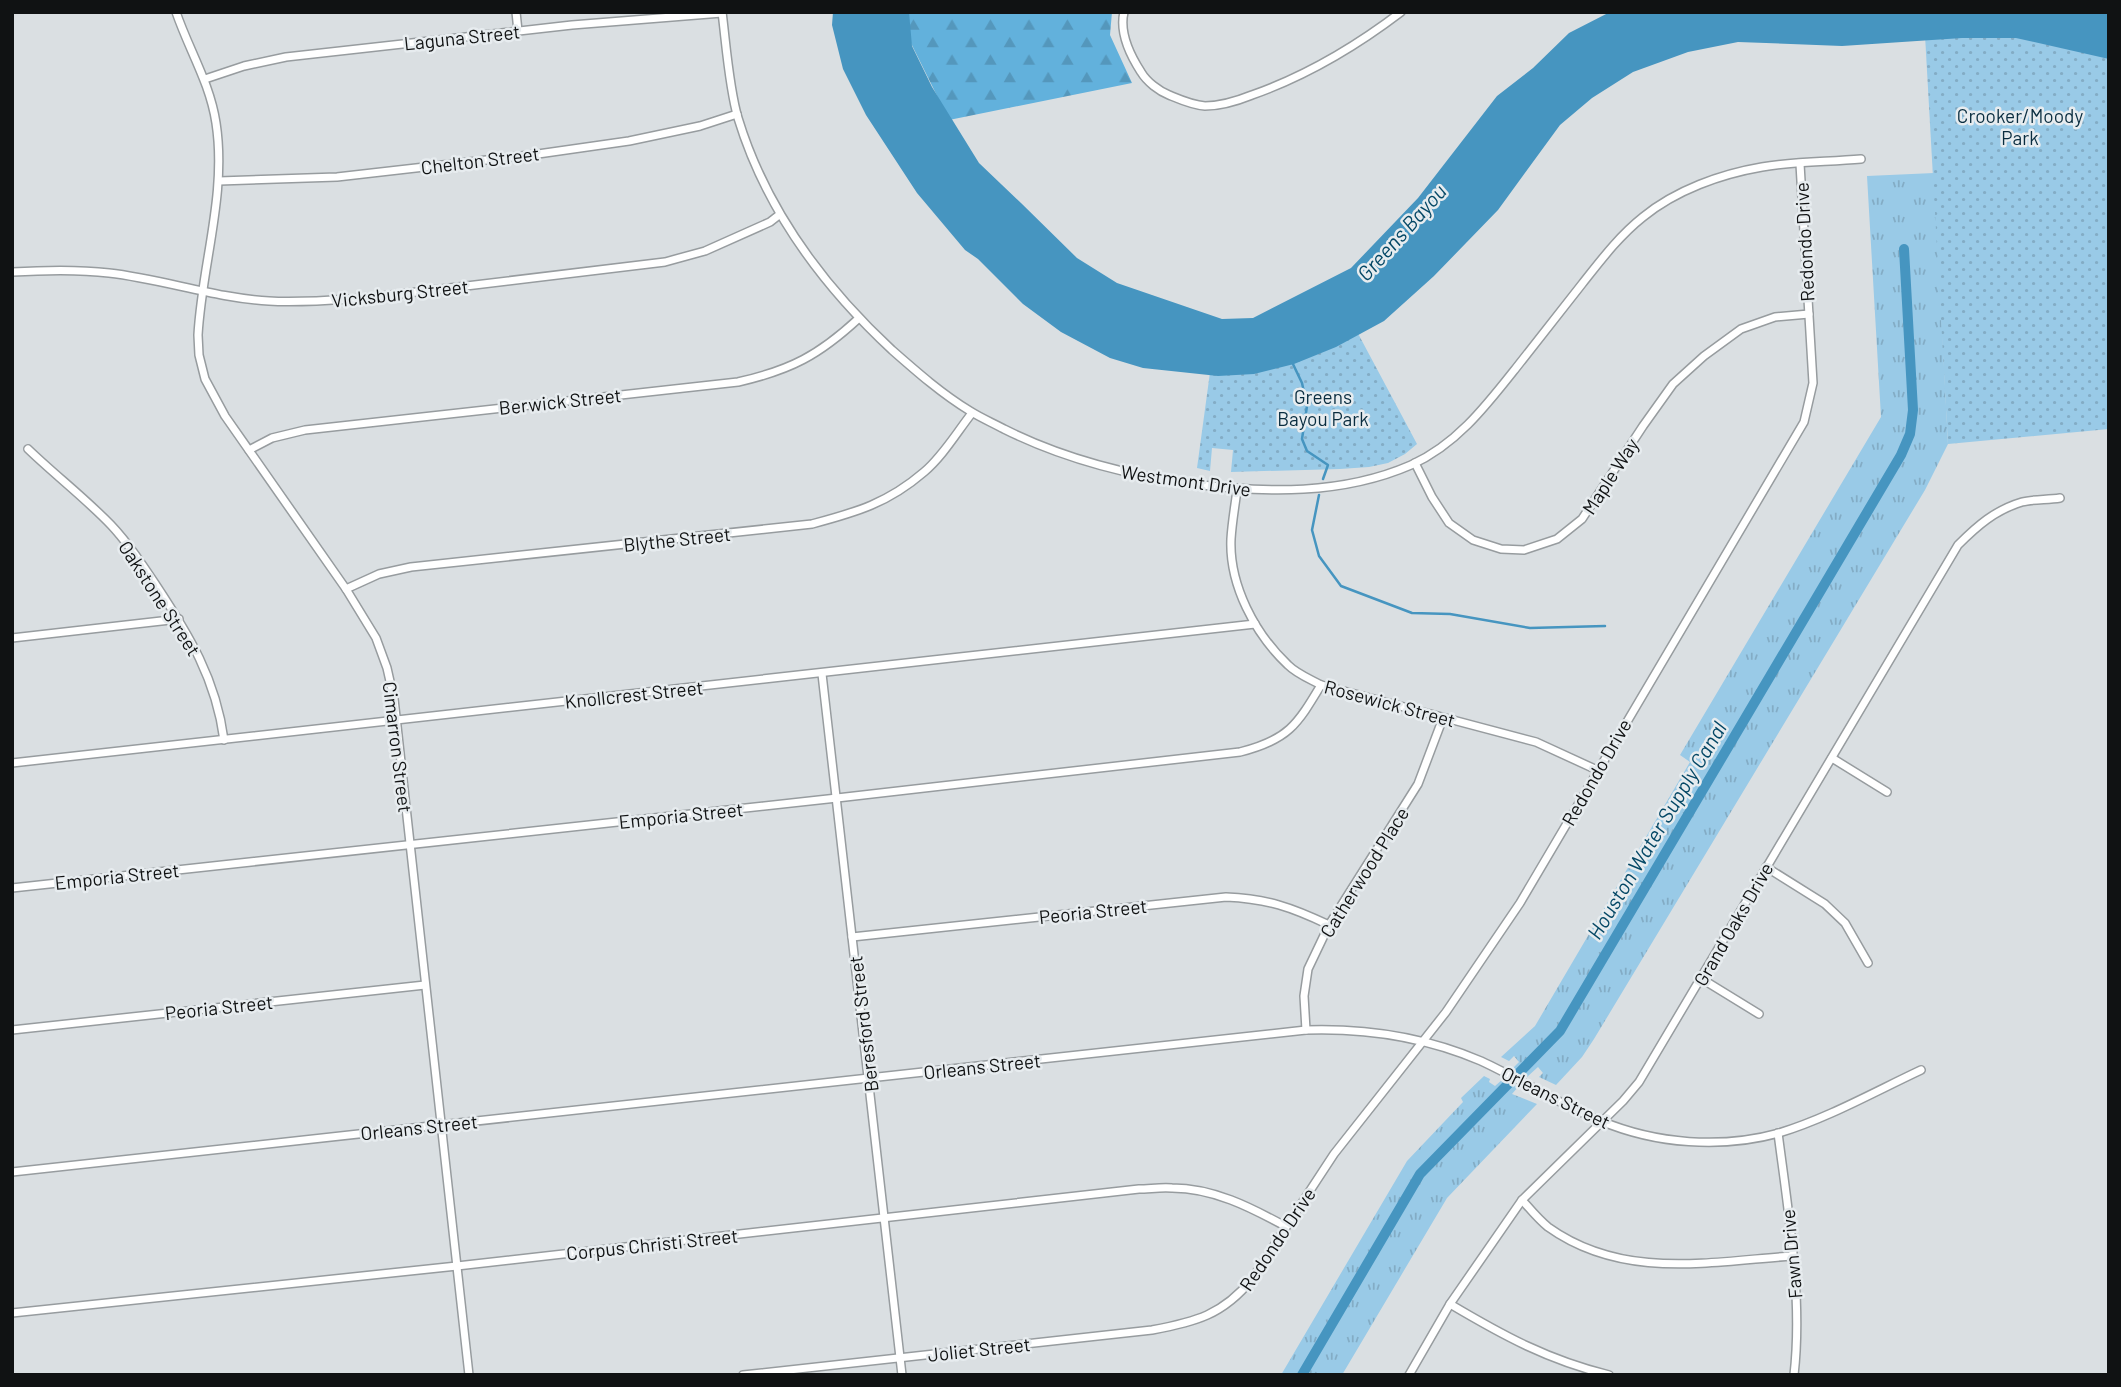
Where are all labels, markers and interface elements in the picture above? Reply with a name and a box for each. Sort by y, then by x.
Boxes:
street label: Laguna Street [403,19,521,55]
park label: Crooker/Moody Park [1957,104,2083,149]
street label: Chelton Street [420,141,540,179]
water label: Greens Bayou [1351,179,1451,285]
street label: Redondo Drive [1789,182,1819,302]
street label: Vicksburg Street [330,274,470,312]
street label: Berwick Street [498,383,622,419]
park label: Greens Bayou Park [1277,385,1369,430]
street label: Maple Way [1577,433,1643,518]
street label: Westmont Drive [1120,459,1252,501]
street label: Blythe Street [622,522,732,556]
street label: Oakstone Street [114,536,206,660]
street label: Rosewick Street [1322,674,1458,732]
street label: Knollcrest Street [564,675,704,713]
street label: Cimarron Street [379,680,417,814]
street label: Redondo Drive [1556,715,1636,829]
water label: Houston Water Supply Canal [1581,716,1731,943]
street label: Emporia Street [618,797,744,833]
street label: Catherwood Place [1315,803,1413,941]
street label: Emporia Street [54,858,180,894]
street label: Grand Oaks Drive [1688,858,1778,990]
street label: Peoria Street [1038,894,1148,928]
street label: Beresford Street [843,955,883,1093]
street label: Peoria Street [164,990,274,1024]
street label: Orleans Street [922,1048,1042,1084]
street label: Orleans Street [1498,1061,1614,1133]
street label: Orleans Street [359,1109,479,1145]
street label: Redondo Drive [1234,1183,1320,1295]
street label: Fawn Drive [1776,1208,1806,1300]
street label: Corpus Christi Street [565,1224,739,1264]
street label: Joliet Street [927,1332,1031,1366]

